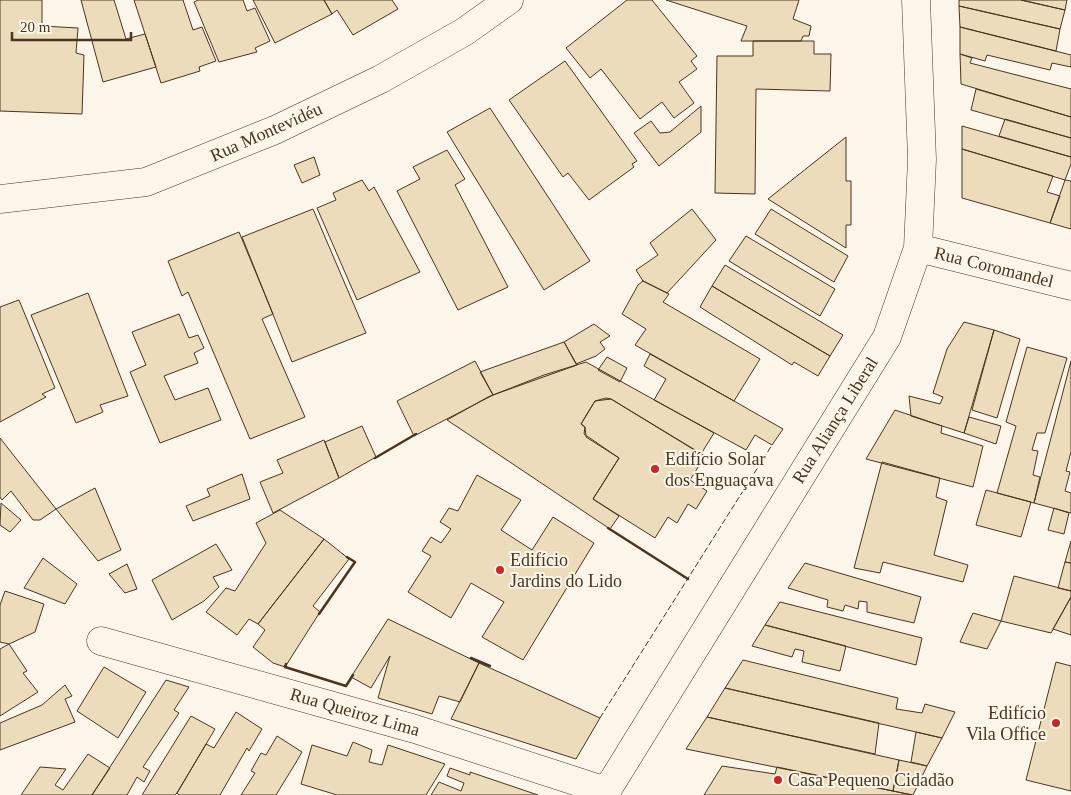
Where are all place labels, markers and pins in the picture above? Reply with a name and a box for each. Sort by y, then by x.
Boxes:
place label: Edifício Solar dos Enguaçava [665,449,773,490]
marker: Edifício Solar dos Enguaçava [649,463,661,475]
place label: Edifício Jardins do Lido [510,550,622,591]
marker: Edifício Jardins do Lido [494,564,506,576]
place label: Edifício Vila Office [966,703,1046,744]
marker: Edifício Vila Office [1050,717,1062,729]
place label: Casa Pequeno Cidadão [788,770,954,790]
marker: Casa Pequeno Cidadão [772,774,784,786]

